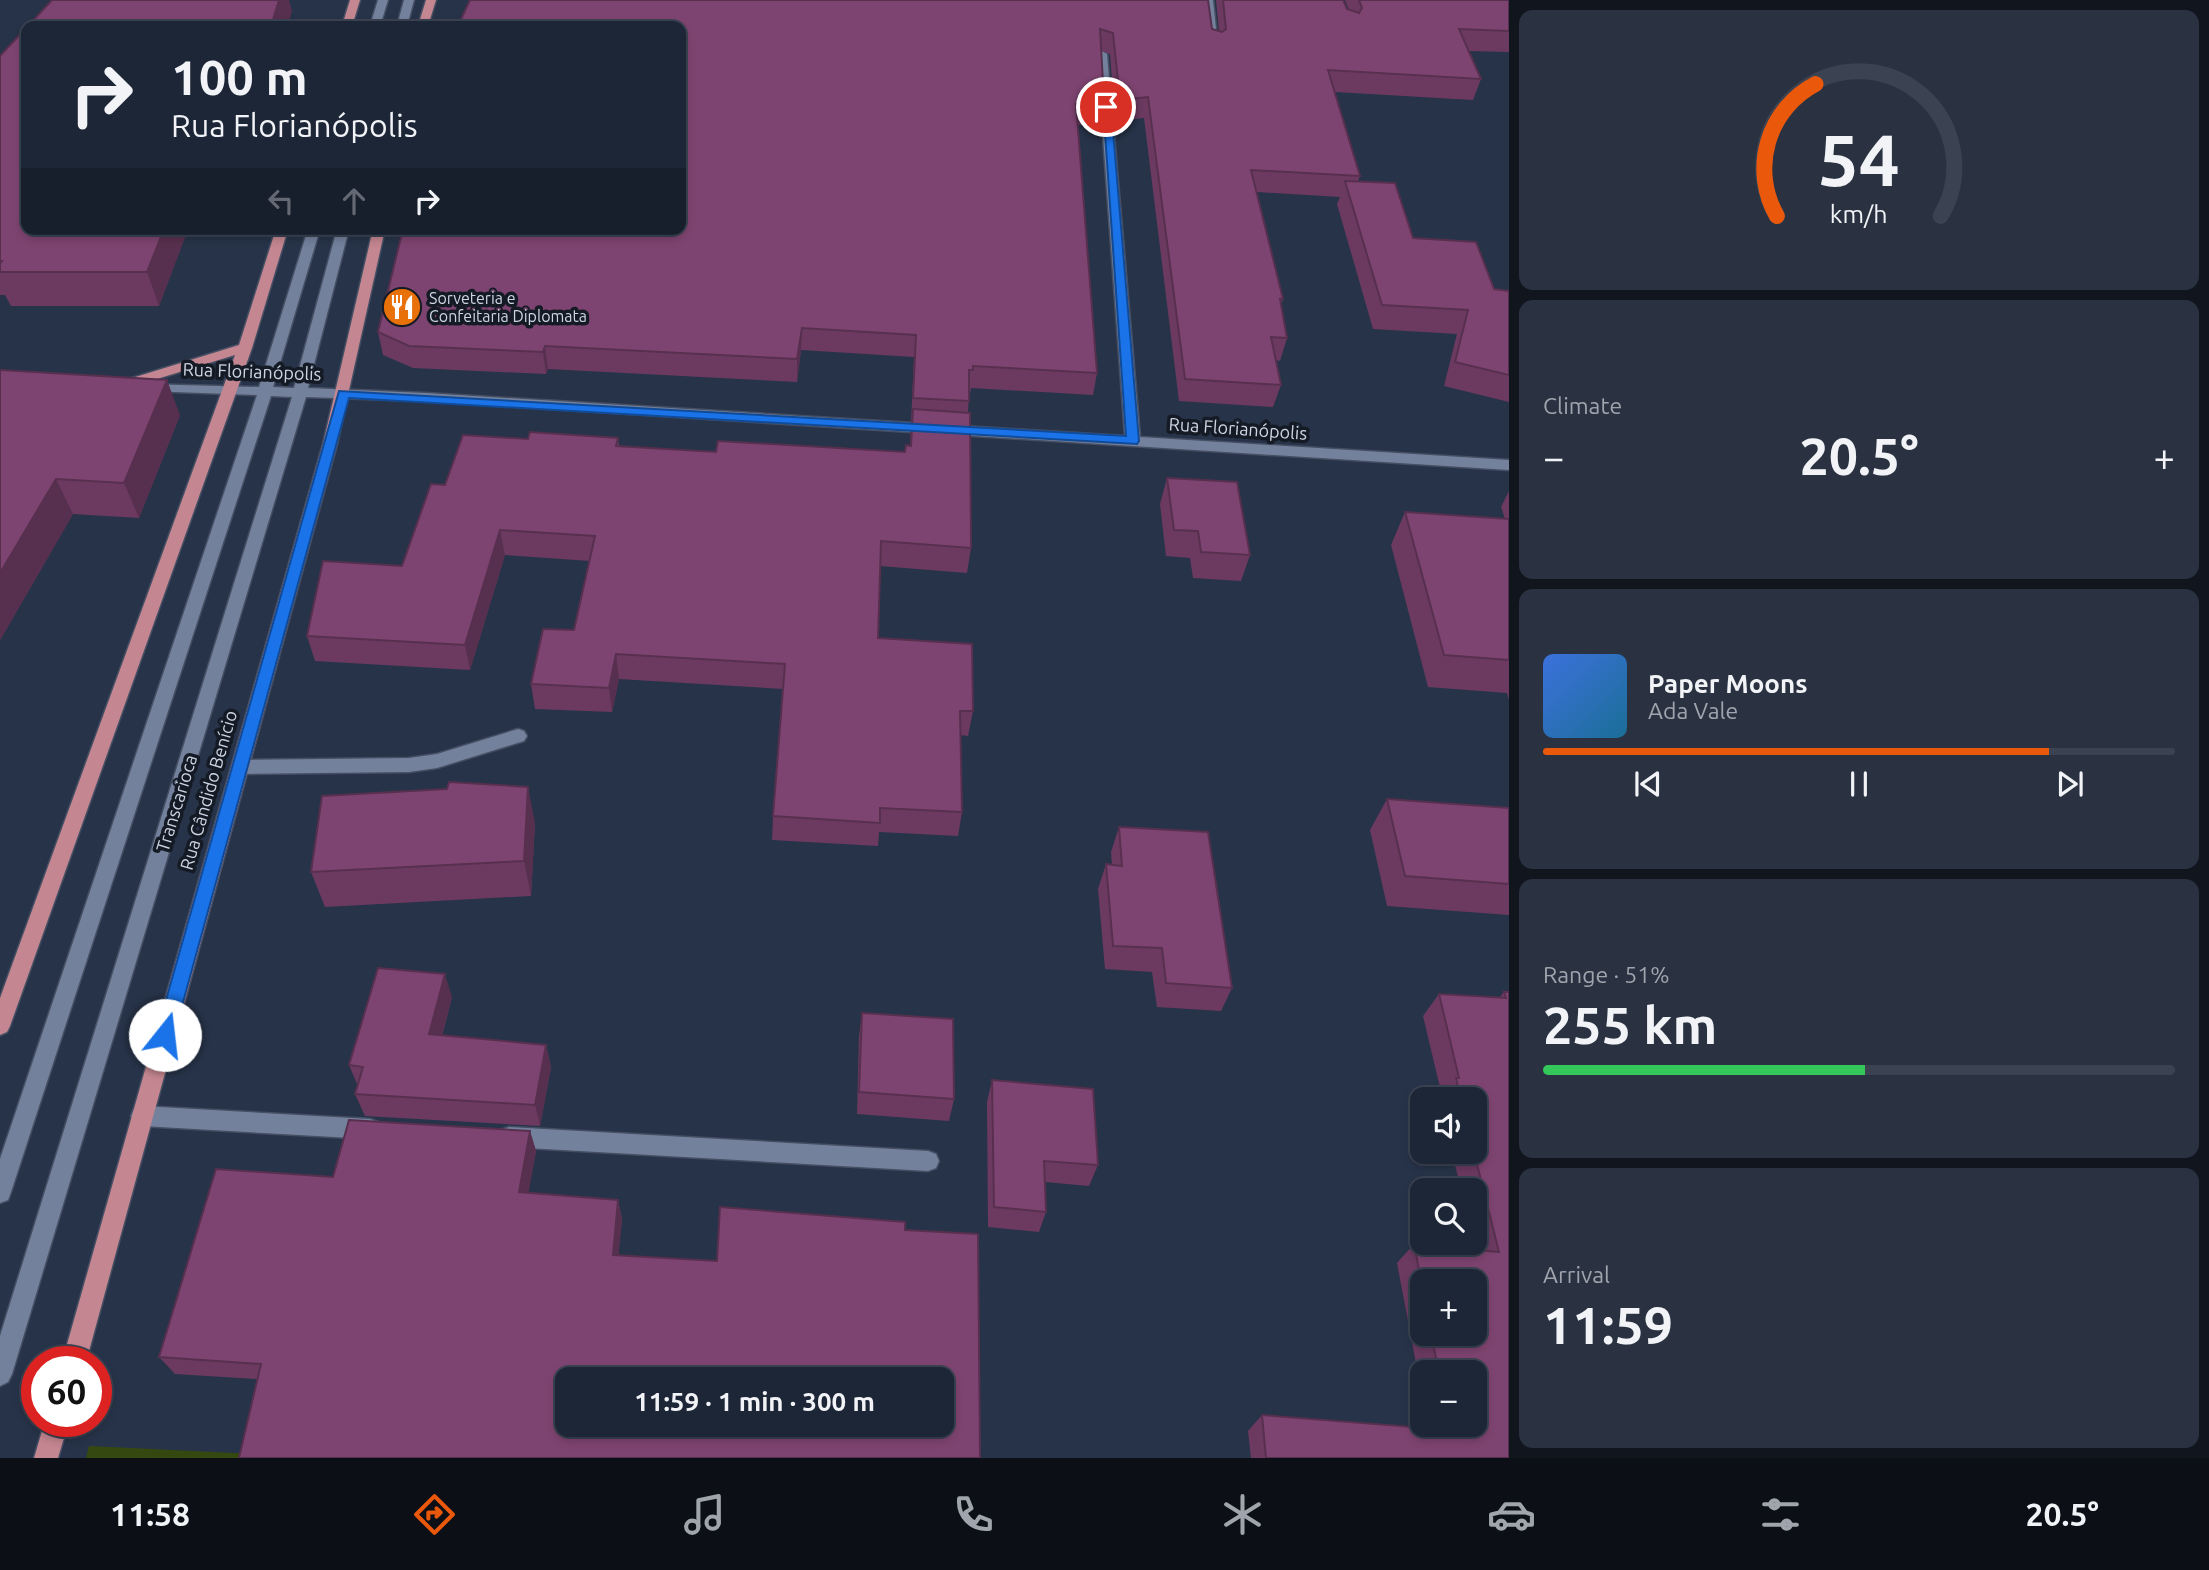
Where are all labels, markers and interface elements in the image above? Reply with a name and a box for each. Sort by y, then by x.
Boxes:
icon: right [56,49,147,140]
text: 100 m [171,49,308,104]
pin [1076,77,1136,137]
icon: arrive [1087,88,1125,126]
text: Rua Florianópolis [171,107,418,143]
text: 54 [1818,118,1900,200]
icon: left [262,182,300,220]
icon: ahead [335,182,373,220]
icon: right [408,182,446,220]
text: km/h [1830,200,1888,228]
restaurant icon: Sorveteria e Confeitaria Diplomata [381,286,423,328]
place label: Sorveteria e Confeitaria Diplomata [429,289,587,325]
street label: Rua Florianópolis [182,359,322,383]
text: Climate [1543,393,1622,418]
street label: Rua Florianópolis [1168,413,1308,443]
text: 20.5° [1799,427,1919,485]
text: − [1543,436,1564,478]
text: + [2154,436,2175,478]
text: Paper Moons [1648,669,1807,698]
text: Ada Vale [1648,698,1738,723]
street label: Rua Cândido Benício [176,708,240,872]
street label: Transcarioca [152,752,200,854]
icon: previous [1629,765,1667,803]
icon: pause [1840,765,1878,803]
icon: next [2051,765,2089,803]
text: Range · 51% [1543,962,1670,987]
text: 255 km [1543,996,1717,1054]
position arrow [128,998,202,1072]
map controls [1410,1087,1487,1437]
button: sound [1410,1087,1487,1164]
button: search [1410,1178,1487,1255]
text: Arrival [1543,1262,1610,1287]
button: + [1410,1269,1487,1346]
text: 11:59 [1543,1296,1673,1354]
speed limit sign: 60 [21,1346,112,1437]
button: − [1410,1360,1487,1437]
text: 11:59 · 1 min · 300 m [634,1387,875,1416]
icon: directions [410,1490,459,1539]
icon: music [680,1490,729,1539]
icon: phone [949,1490,998,1539]
icon: climate [1218,1490,1267,1539]
icon: car [1487,1490,1536,1539]
icon: filters [1756,1490,1805,1539]
text: 11:58 [110,1496,190,1532]
text: 20.5° [2025,1496,2099,1532]

